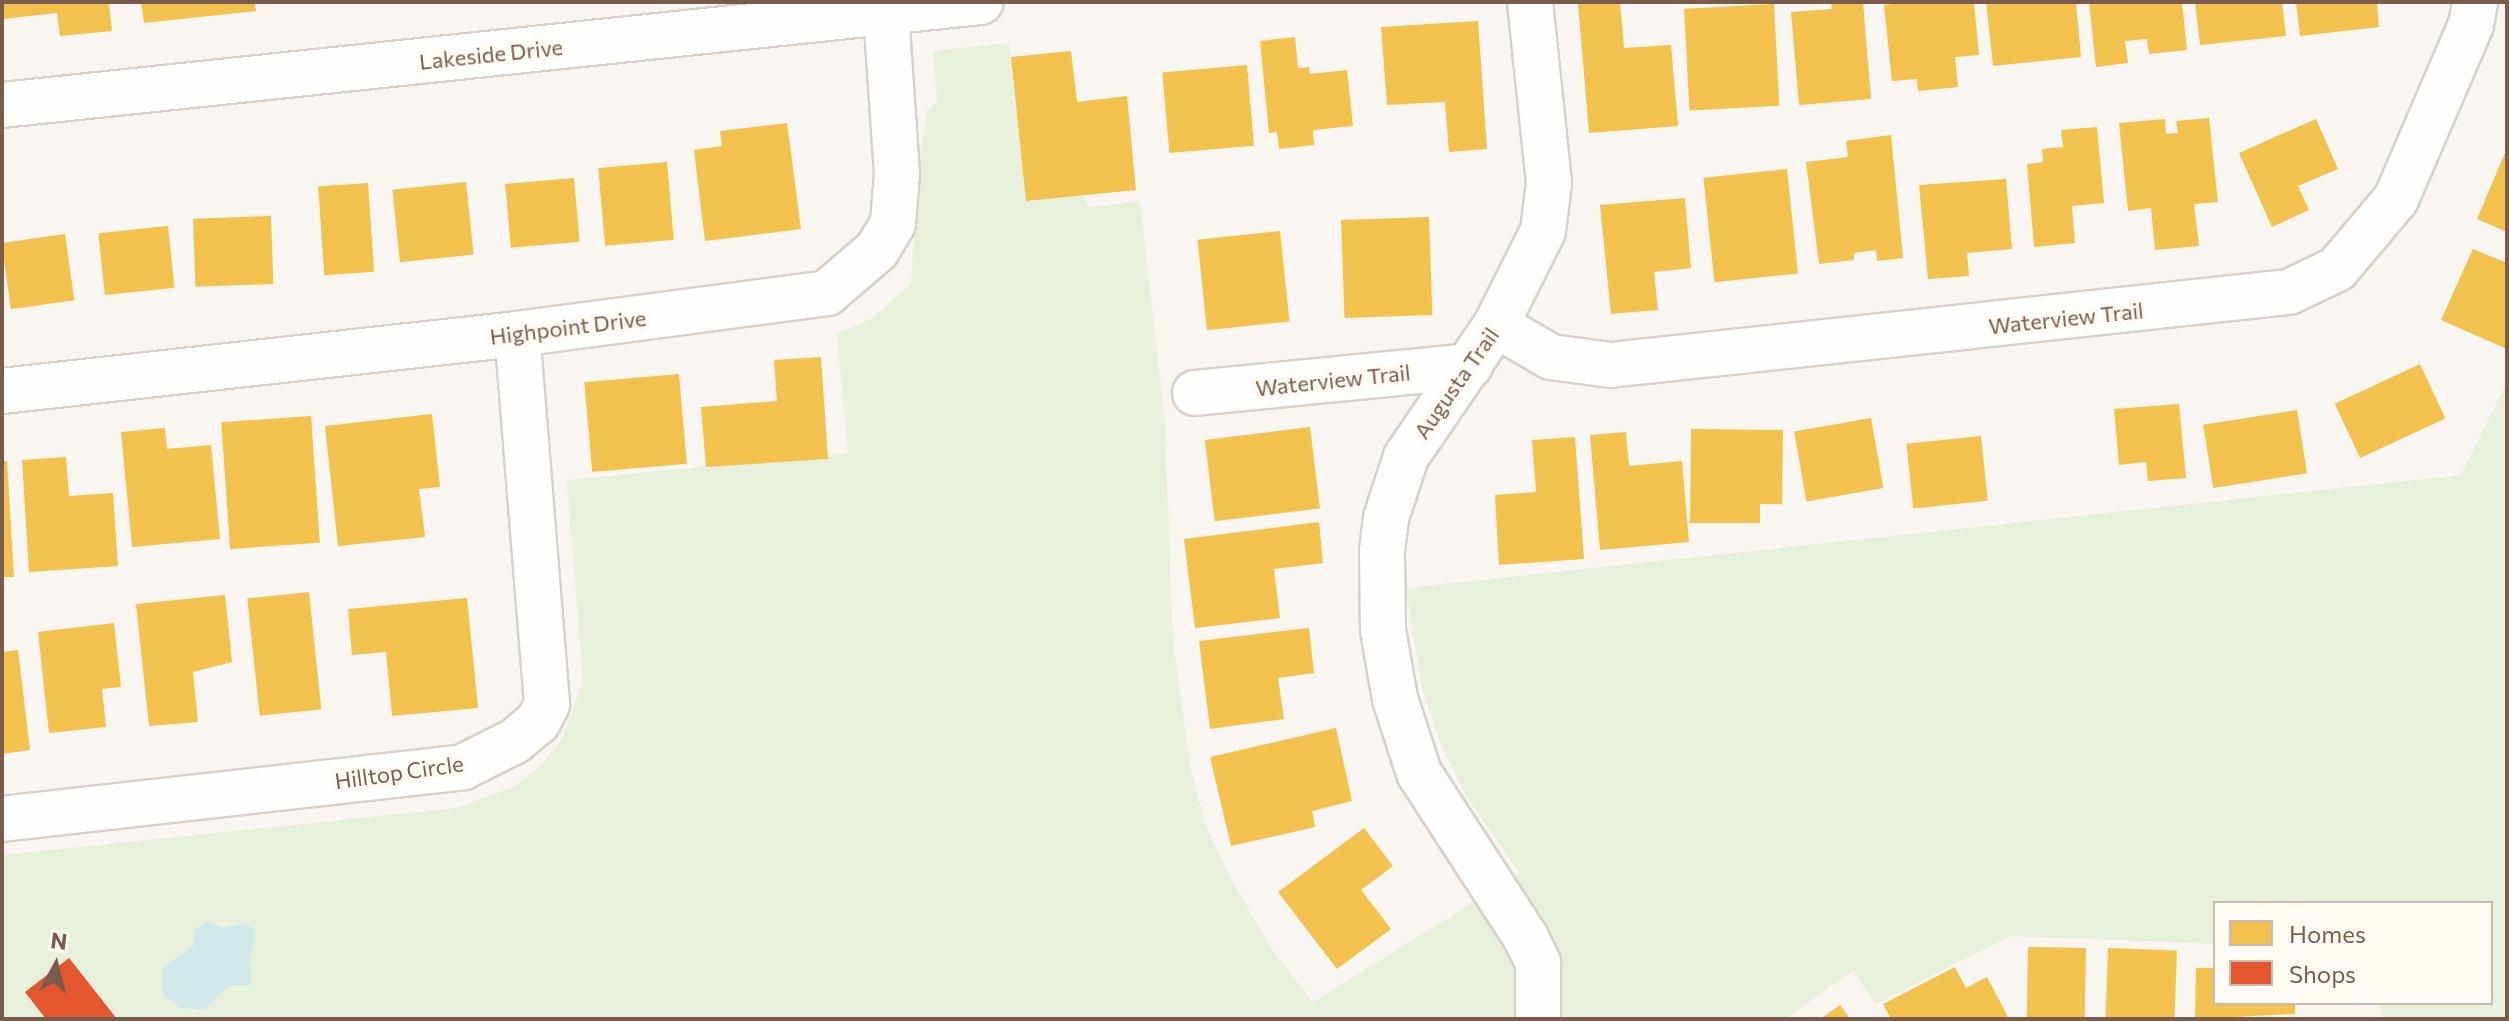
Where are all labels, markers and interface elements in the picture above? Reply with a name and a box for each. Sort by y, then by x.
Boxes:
street label: Lakeside Drive [418,33,564,75]
street label: Waterview Trail [1987,297,2145,339]
street label: Highpoint Drive [488,304,648,350]
street label: Augusta Trail [1408,322,1504,444]
street label: Waterview Trail [1254,359,1412,401]
street label: Hilltop Circle [333,750,465,794]
legend [2213,901,2493,1005]
text: Homes [2289,919,2366,948]
north arrow [16,925,96,1005]
text: N [49,926,69,955]
text: Shops [2289,959,2356,988]

